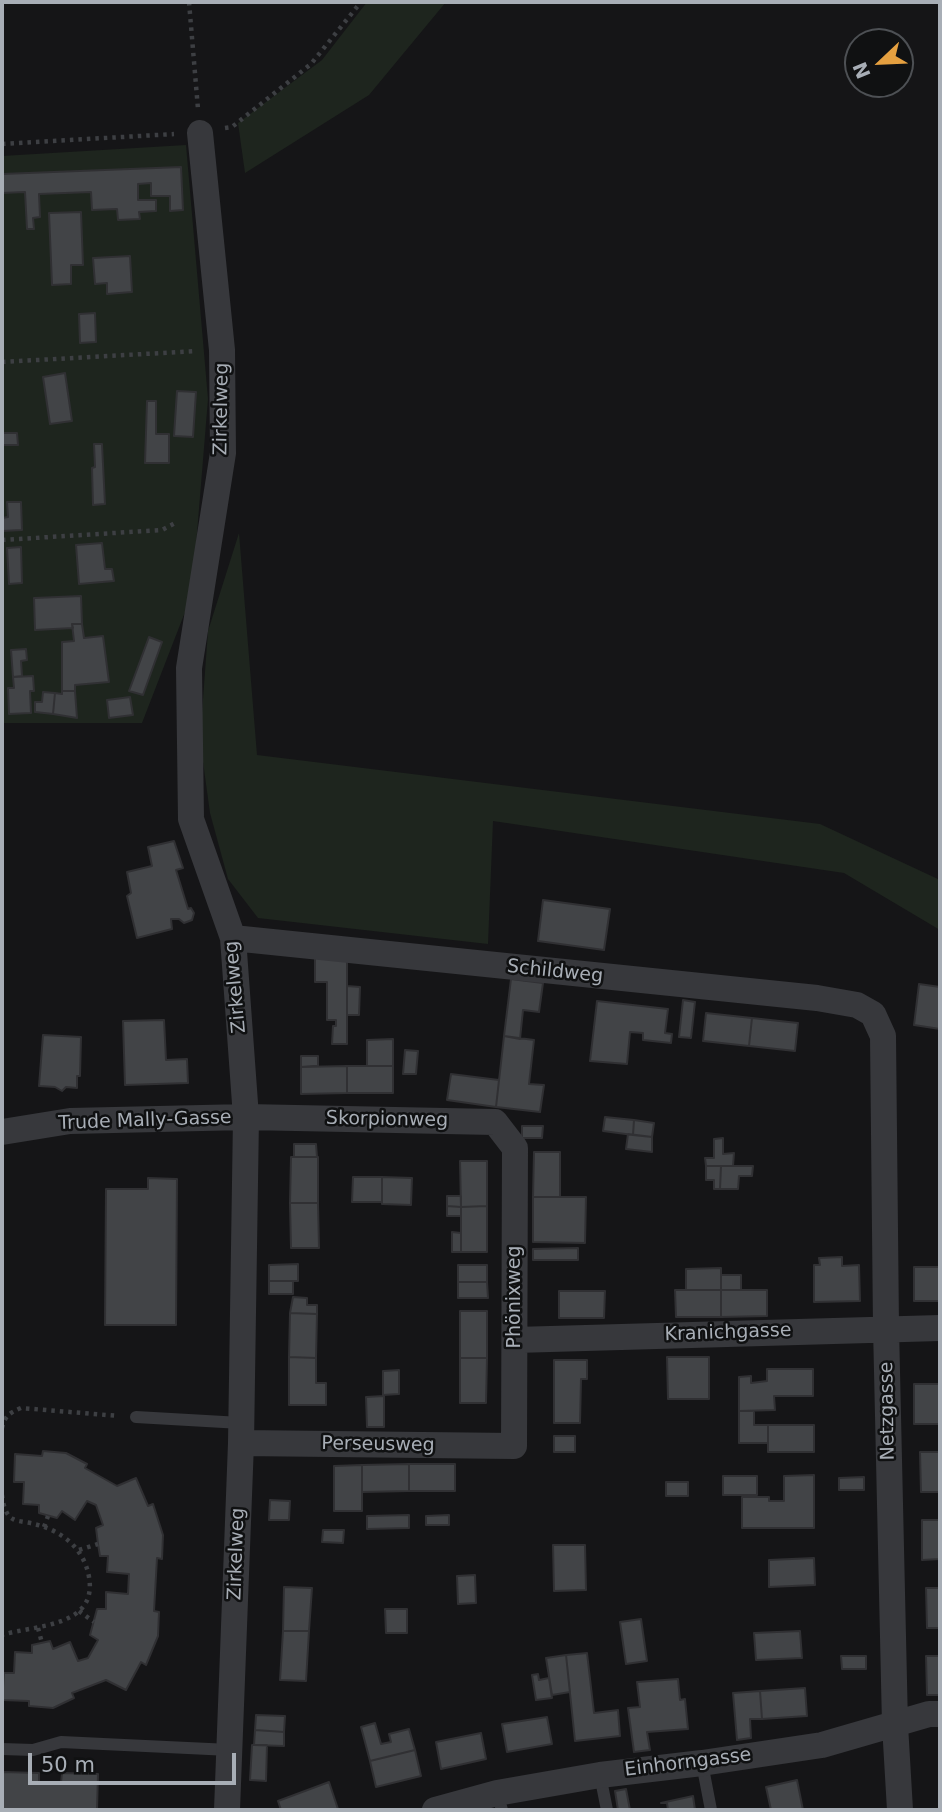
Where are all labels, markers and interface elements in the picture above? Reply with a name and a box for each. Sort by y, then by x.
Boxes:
north arrow [844,28,914,98]
text: N [848,59,875,82]
street label: Zirkelweg [210,362,234,456]
street label: Zirkelweg [221,940,251,1034]
street label: Schildweg [506,956,604,988]
street label: Trude Mally-Gasse [58,1107,232,1135]
street label: Skorpionweg [326,1108,448,1132]
street label: Phönixweg [504,1246,526,1348]
street label: Kranichgasse [664,1319,792,1347]
street label: Netzgasse [876,1362,900,1460]
street label: Perseusweg [321,1433,435,1457]
street label: Zirkelweg [224,1507,250,1601]
scale bar [32,1738,240,1782]
street label: Einhorngasse [623,1744,753,1782]
text: 50 m [41,1753,95,1777]

